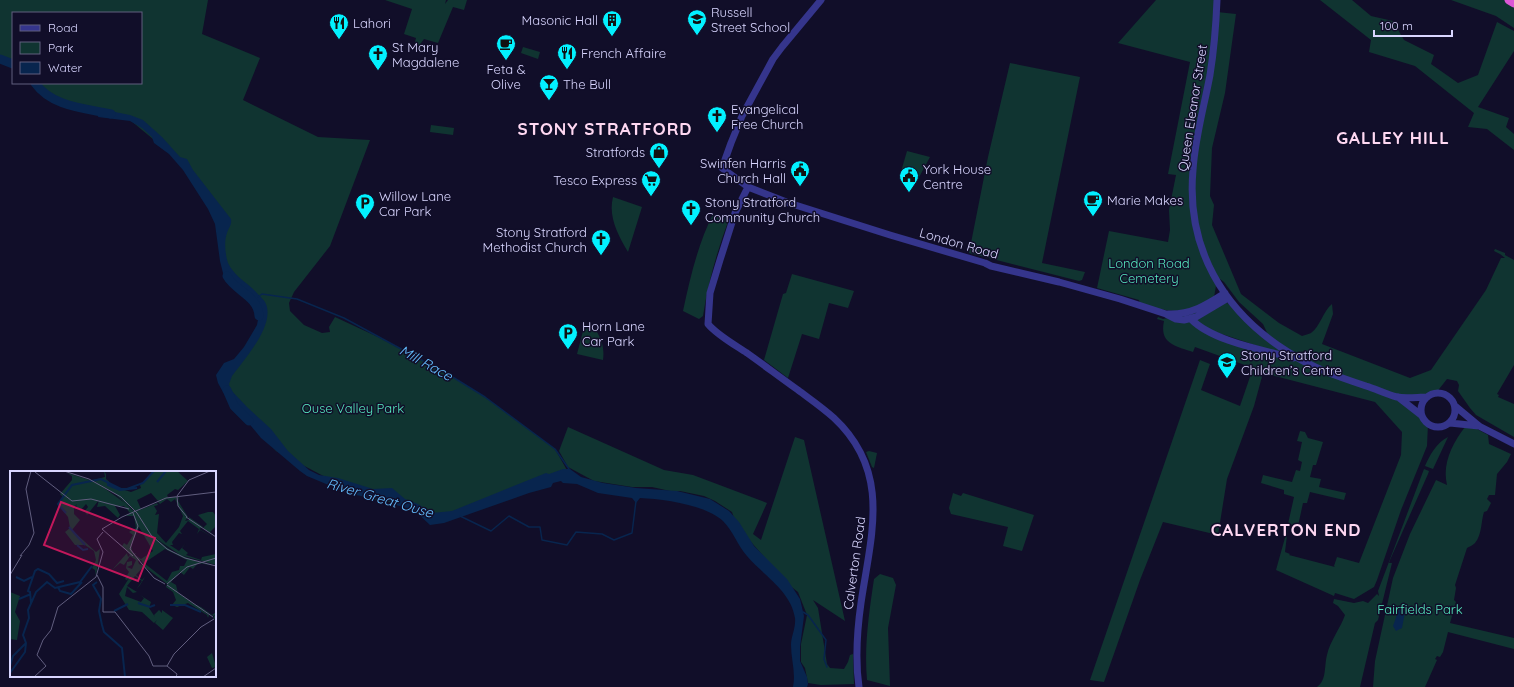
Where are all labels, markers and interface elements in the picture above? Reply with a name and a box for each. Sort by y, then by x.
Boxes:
place label: Russell Street School [711,4,790,35]
school or university icon: Russell Street School [686,8,708,36]
building icon: Masonic Hall [601,9,623,37]
legend [12,12,142,84]
restaurant icon: Lahori [328,12,350,40]
place label: Masonic Hall [522,12,598,28]
scale bar [1374,12,1452,38]
place label: Lahori [353,15,391,31]
text: 100 m [1380,18,1413,33]
text: Road [48,20,78,35]
cafe icon: Feta & Olive [495,33,517,61]
place label: St Mary Magdalene [392,39,459,70]
text: Park [48,40,73,55]
restaurant icon: French Affaire [556,42,578,70]
church icon: St Mary Magdalene [367,43,389,71]
street label: Queen Eleanor Street [1174,43,1210,173]
place label: French Affaire [581,45,666,61]
text: Water [48,60,83,75]
place label: Feta & Olive [486,61,526,92]
bar icon: The Bull [538,73,560,101]
place label: The Bull [563,76,611,92]
place label: Evangelical Free Church [731,101,803,132]
church icon: Evangelical Free Church [706,105,728,133]
district label: STONY STRATFORD [517,118,693,139]
district label: GALLEY HILL [1336,127,1450,148]
shop icon: Stratfords [648,141,670,169]
place label: Stratfords [586,144,645,160]
place label: Swinfen Harris Church Hall [700,155,786,186]
public building icon: Swinfen Harris Church Hall [789,159,811,187]
place label: York House Centre [923,161,991,192]
public building icon: York House Centre [898,165,920,193]
supermarket icon: Tesco Express [640,169,662,197]
place label: Tesco Express [553,172,637,188]
place label: Willow Lane Car Park [379,188,451,219]
cafe icon: Marie Makes [1082,189,1104,217]
parking icon: Willow Lane Car Park [354,192,376,220]
place label: Marie Makes [1107,192,1183,208]
place label: Stony Stratford Community Church [705,194,820,225]
church icon: Stony Stratford Community Church [680,198,702,226]
place label: Stony Stratford Methodist Church [482,224,587,255]
street label: London Road [918,224,1000,262]
church icon: Stony Stratford Methodist Church [590,228,612,256]
park label: London Road Cemetery [1108,255,1190,286]
place label: Horn Lane Car Park [582,318,645,349]
parking icon: Horn Lane Car Park [557,322,579,350]
water label: Mill Race [396,341,457,385]
place label: Stony Stratford Children’s Centre [1241,347,1342,378]
school or university icon: Stony Stratford Children’s Centre [1216,351,1238,379]
park label: Ouse Valley Park [302,400,404,416]
inset map [10,471,216,677]
water label: River Great Ouse [325,474,436,522]
street label: Calverton Road [840,515,868,611]
district label: CALVERTON END [1211,519,1361,540]
park label: Fairfields Park [1377,601,1463,617]

